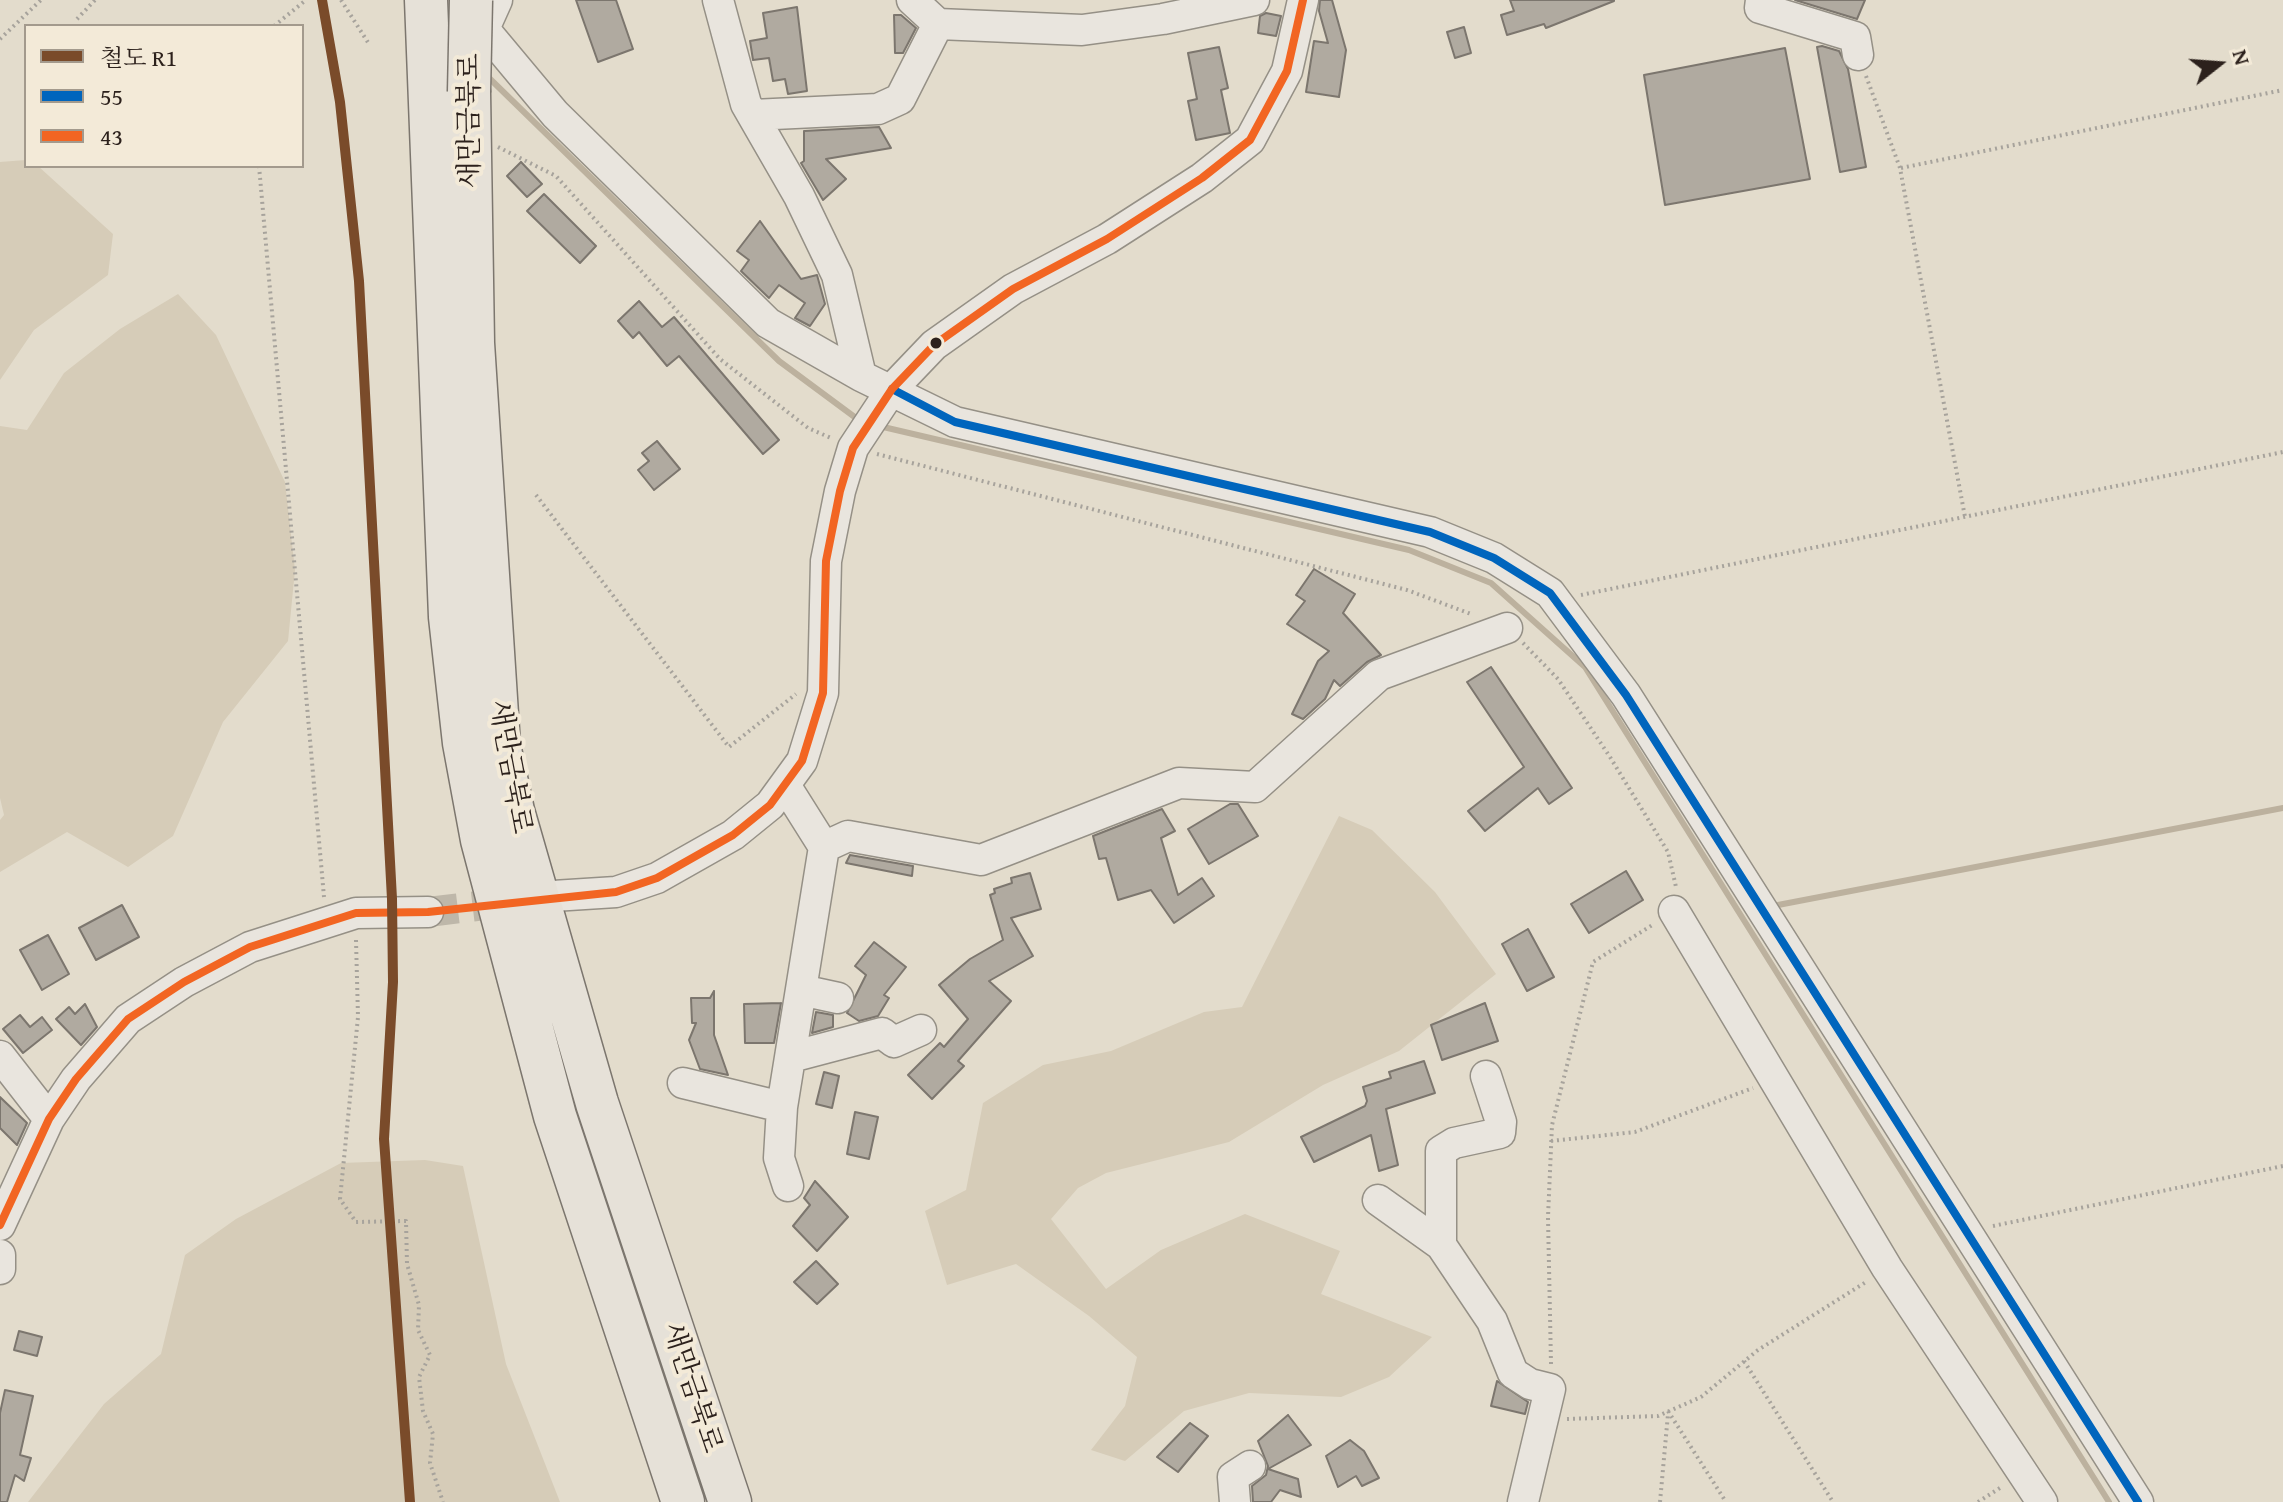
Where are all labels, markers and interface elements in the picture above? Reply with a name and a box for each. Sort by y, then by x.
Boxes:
legend [24,24,304,168]
north arrow [2179,24,2259,104]
text: 철도 R1 [100,40,177,75]
text: N [2224,45,2259,69]
street label: 새만금북로 [454,53,488,189]
text: 55 [100,79,123,114]
text: 43 [100,119,123,154]
unlabelled marker [928,335,944,351]
street label: 새만금북로 [481,697,537,837]
street label: 새만금북로 [654,1318,728,1458]

